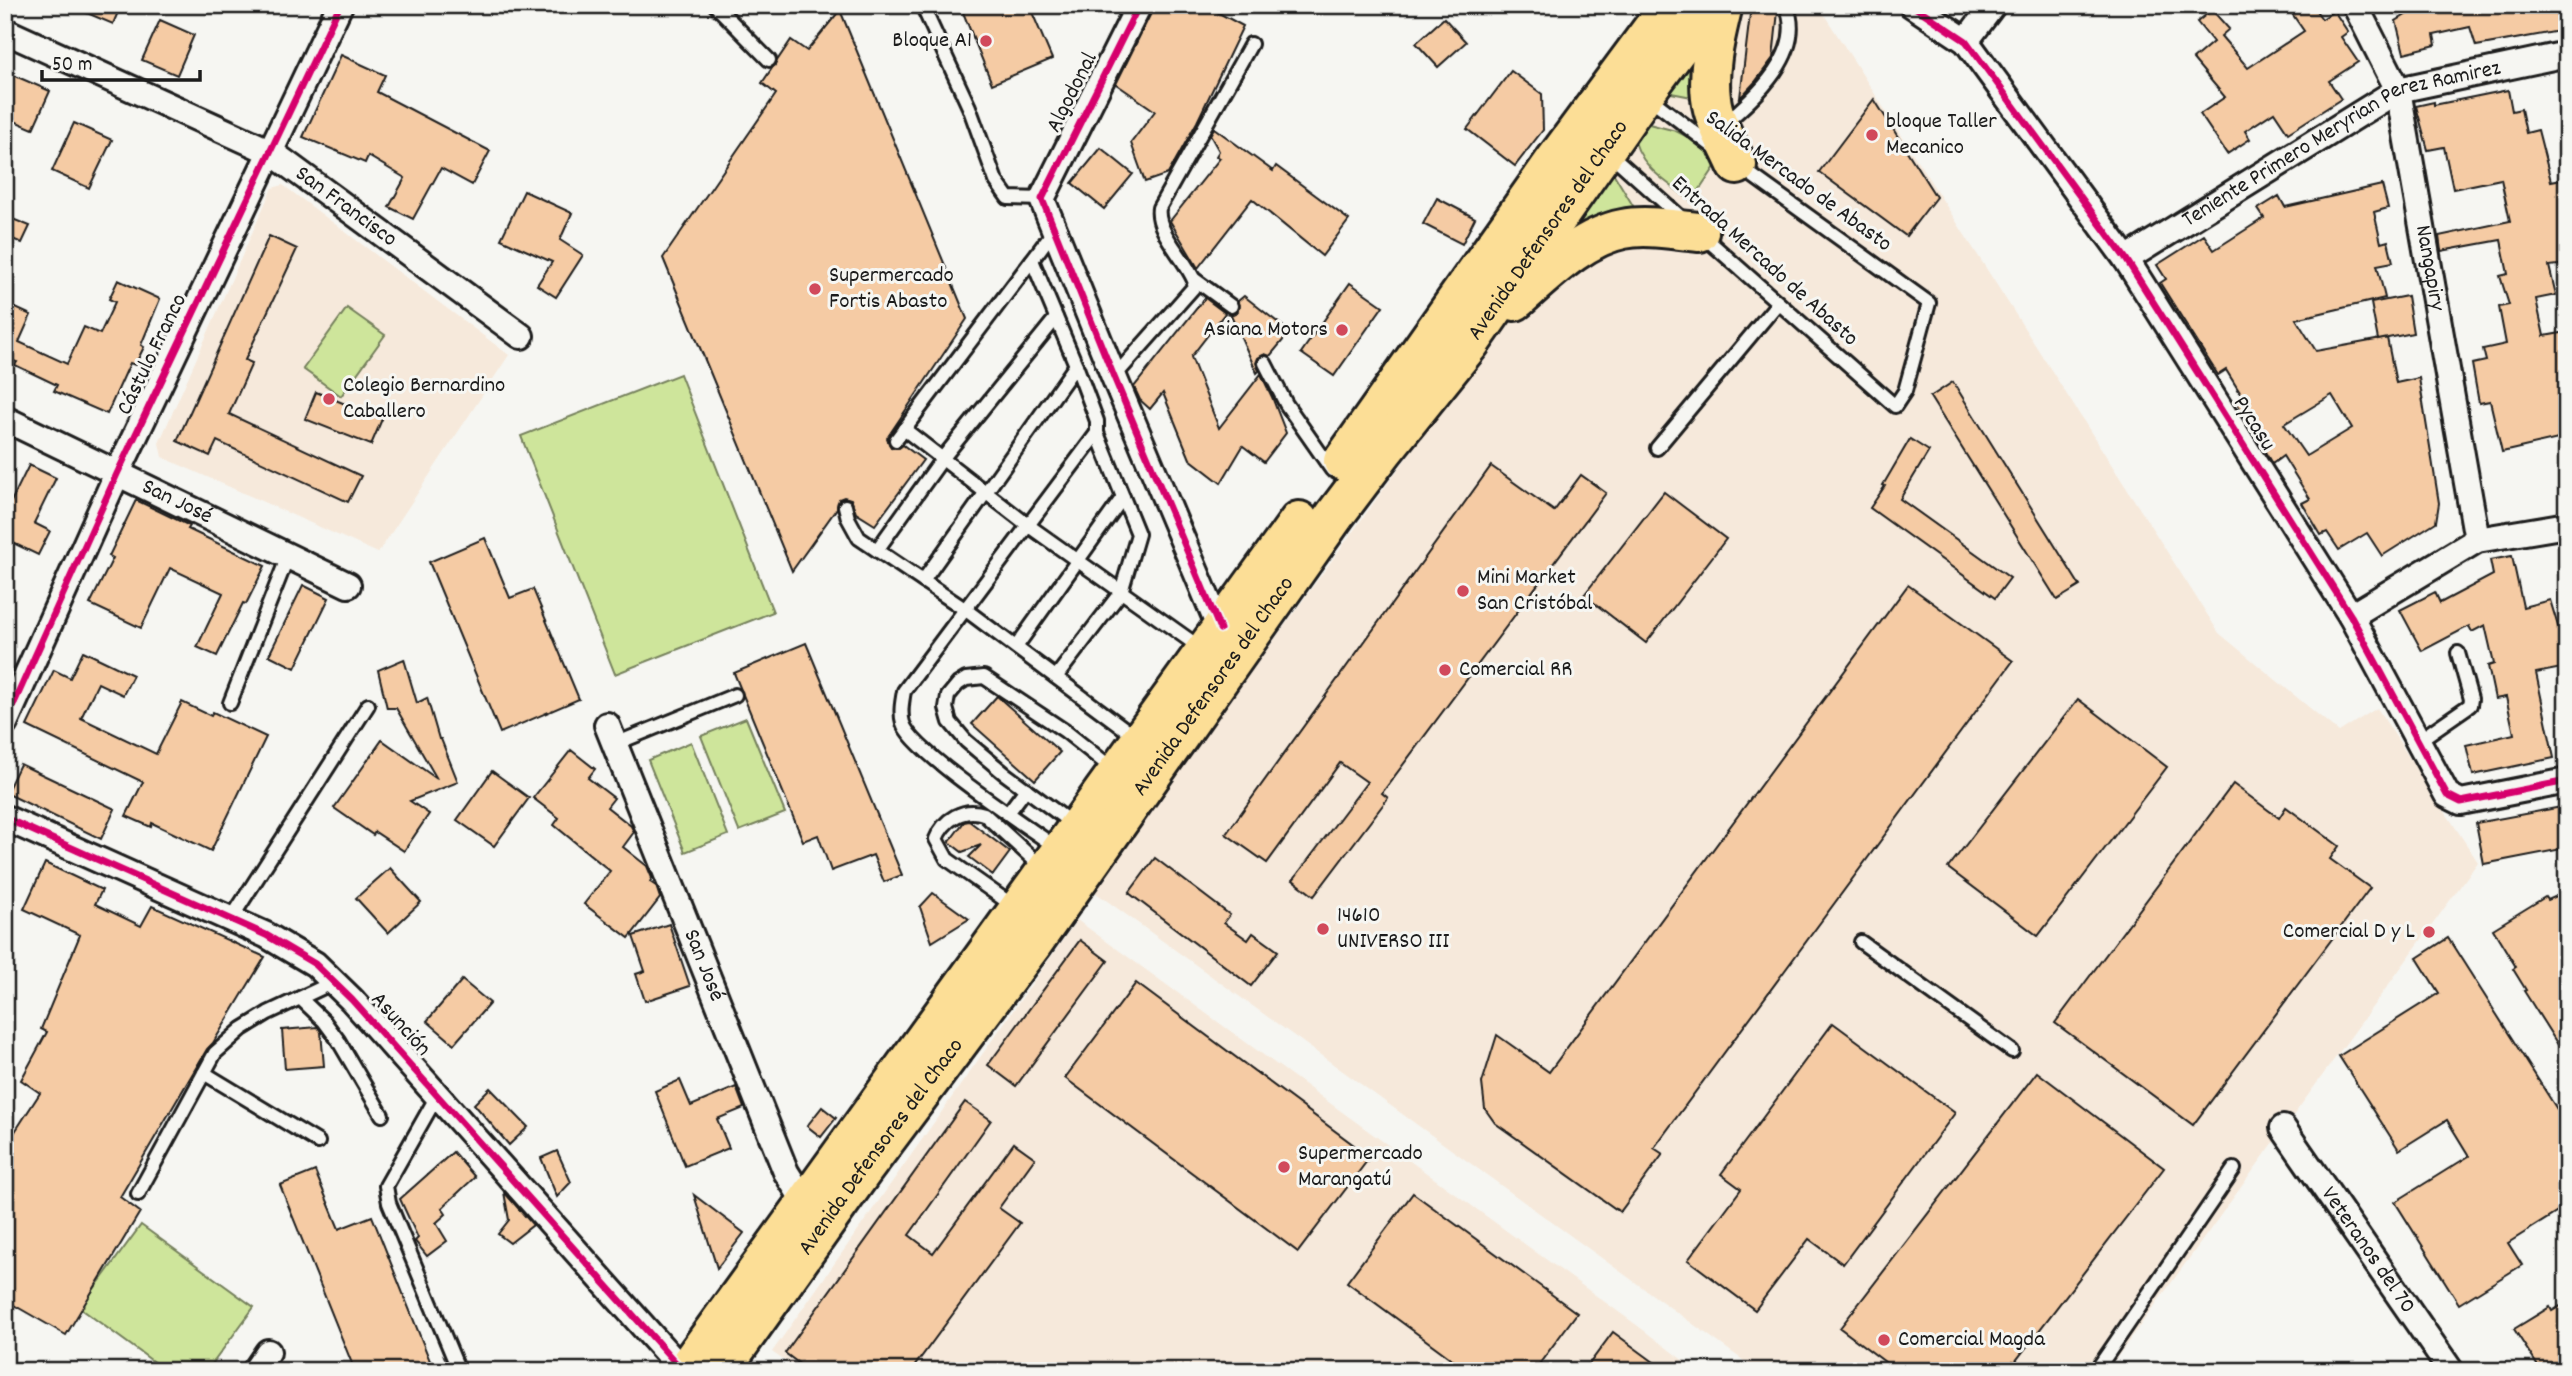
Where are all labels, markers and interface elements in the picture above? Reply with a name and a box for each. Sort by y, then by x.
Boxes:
place label: Bloque A1 [892,25,972,58]
marker: Bloque A1 [978,33,994,49]
scale bar [42,38,200,82]
street label: Algodonal [1039,47,1108,139]
text: 50 m [52,51,92,81]
street label: Teniente Primero Meryrian Perez Ramirez [2176,52,2504,237]
street label: Salida Mercado de Abasto [1698,103,1898,261]
place label: bloque Taller Mecanico [1886,106,1997,165]
street label: Avenida Defensores del Chaco [1460,114,1637,348]
marker: bloque Taller Mecanico [1864,127,1880,143]
street label: San Francisco [288,158,404,256]
street label: Entrada Mercado de Abasto [1663,169,1865,355]
street label: Nangapiry [2406,223,2453,314]
place label: Supermercado Fortis Abasto [829,260,954,319]
marker: Supermercado Fortis Abasto [807,281,823,297]
street label: Cástulo Franco [109,289,197,421]
place label: Asiana Motors [1203,314,1328,347]
marker: Asiana Motors [1334,322,1350,338]
place label: Colegio Bernardino Caballero [343,370,505,429]
street label: Pycasu [2223,390,2283,458]
marker: Colegio Bernardino Caballero [321,391,337,407]
street label: San José [136,471,218,533]
place label: Mini Market San Cristóbal [1477,562,1593,621]
street label: Avenida Defensores del Chaco [1125,570,1303,803]
marker: Mini Market San Cristóbal [1455,583,1471,599]
place label: Comercial RR [1459,654,1572,687]
marker: Comercial RR [1437,662,1453,678]
place label: 14610 UNIVERSO III [1337,900,1449,959]
place label: Comercial D y L [2283,916,2416,949]
marker: 14610 UNIVERSO III [1315,921,1331,937]
street label: San José [674,924,733,1007]
marker: Comercial D y L [2421,924,2437,940]
street label: Asunción [362,985,438,1065]
street label: Avenida Defensores del Chaco [791,1032,972,1263]
place label: Supermercado Marangatú [1298,1138,1423,1197]
marker: Supermercado Marangatú [1276,1159,1292,1175]
street label: Veteranos del 70 [2312,1180,2423,1321]
place label: Comercial Magda [1898,1324,2046,1357]
marker: Comercial Magda [1876,1332,1892,1348]

